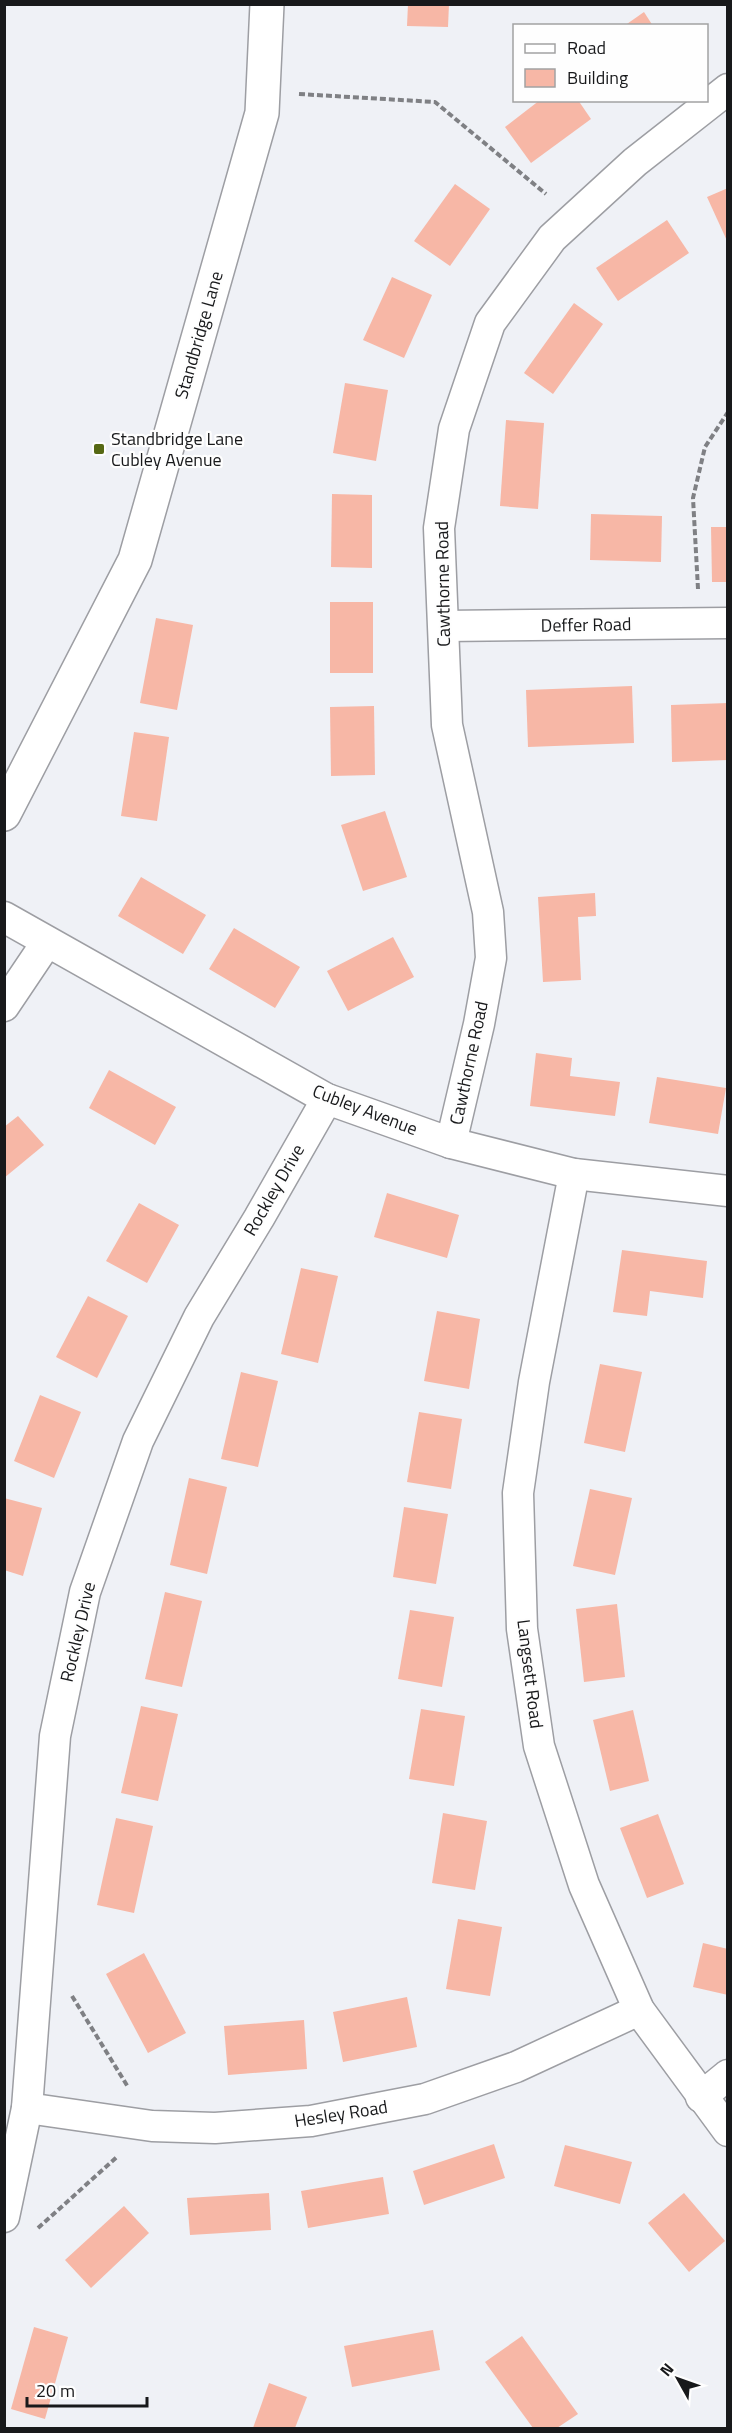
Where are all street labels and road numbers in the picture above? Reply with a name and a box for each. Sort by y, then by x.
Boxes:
street label: Standbridge Lane [167,268,230,402]
street label: Cawthorne Road [428,521,457,647]
street label: Deffer Road [540,610,632,639]
street label: Cawthorne Road [442,998,495,1127]
street label: Cubley Avenue [309,1077,422,1142]
street label: Rockley Drive [236,1139,311,1241]
street label: Rockley Drive [53,1579,102,1685]
street label: Langsett Road [510,1618,551,1730]
street label: Hesley Road [292,2093,390,2134]

